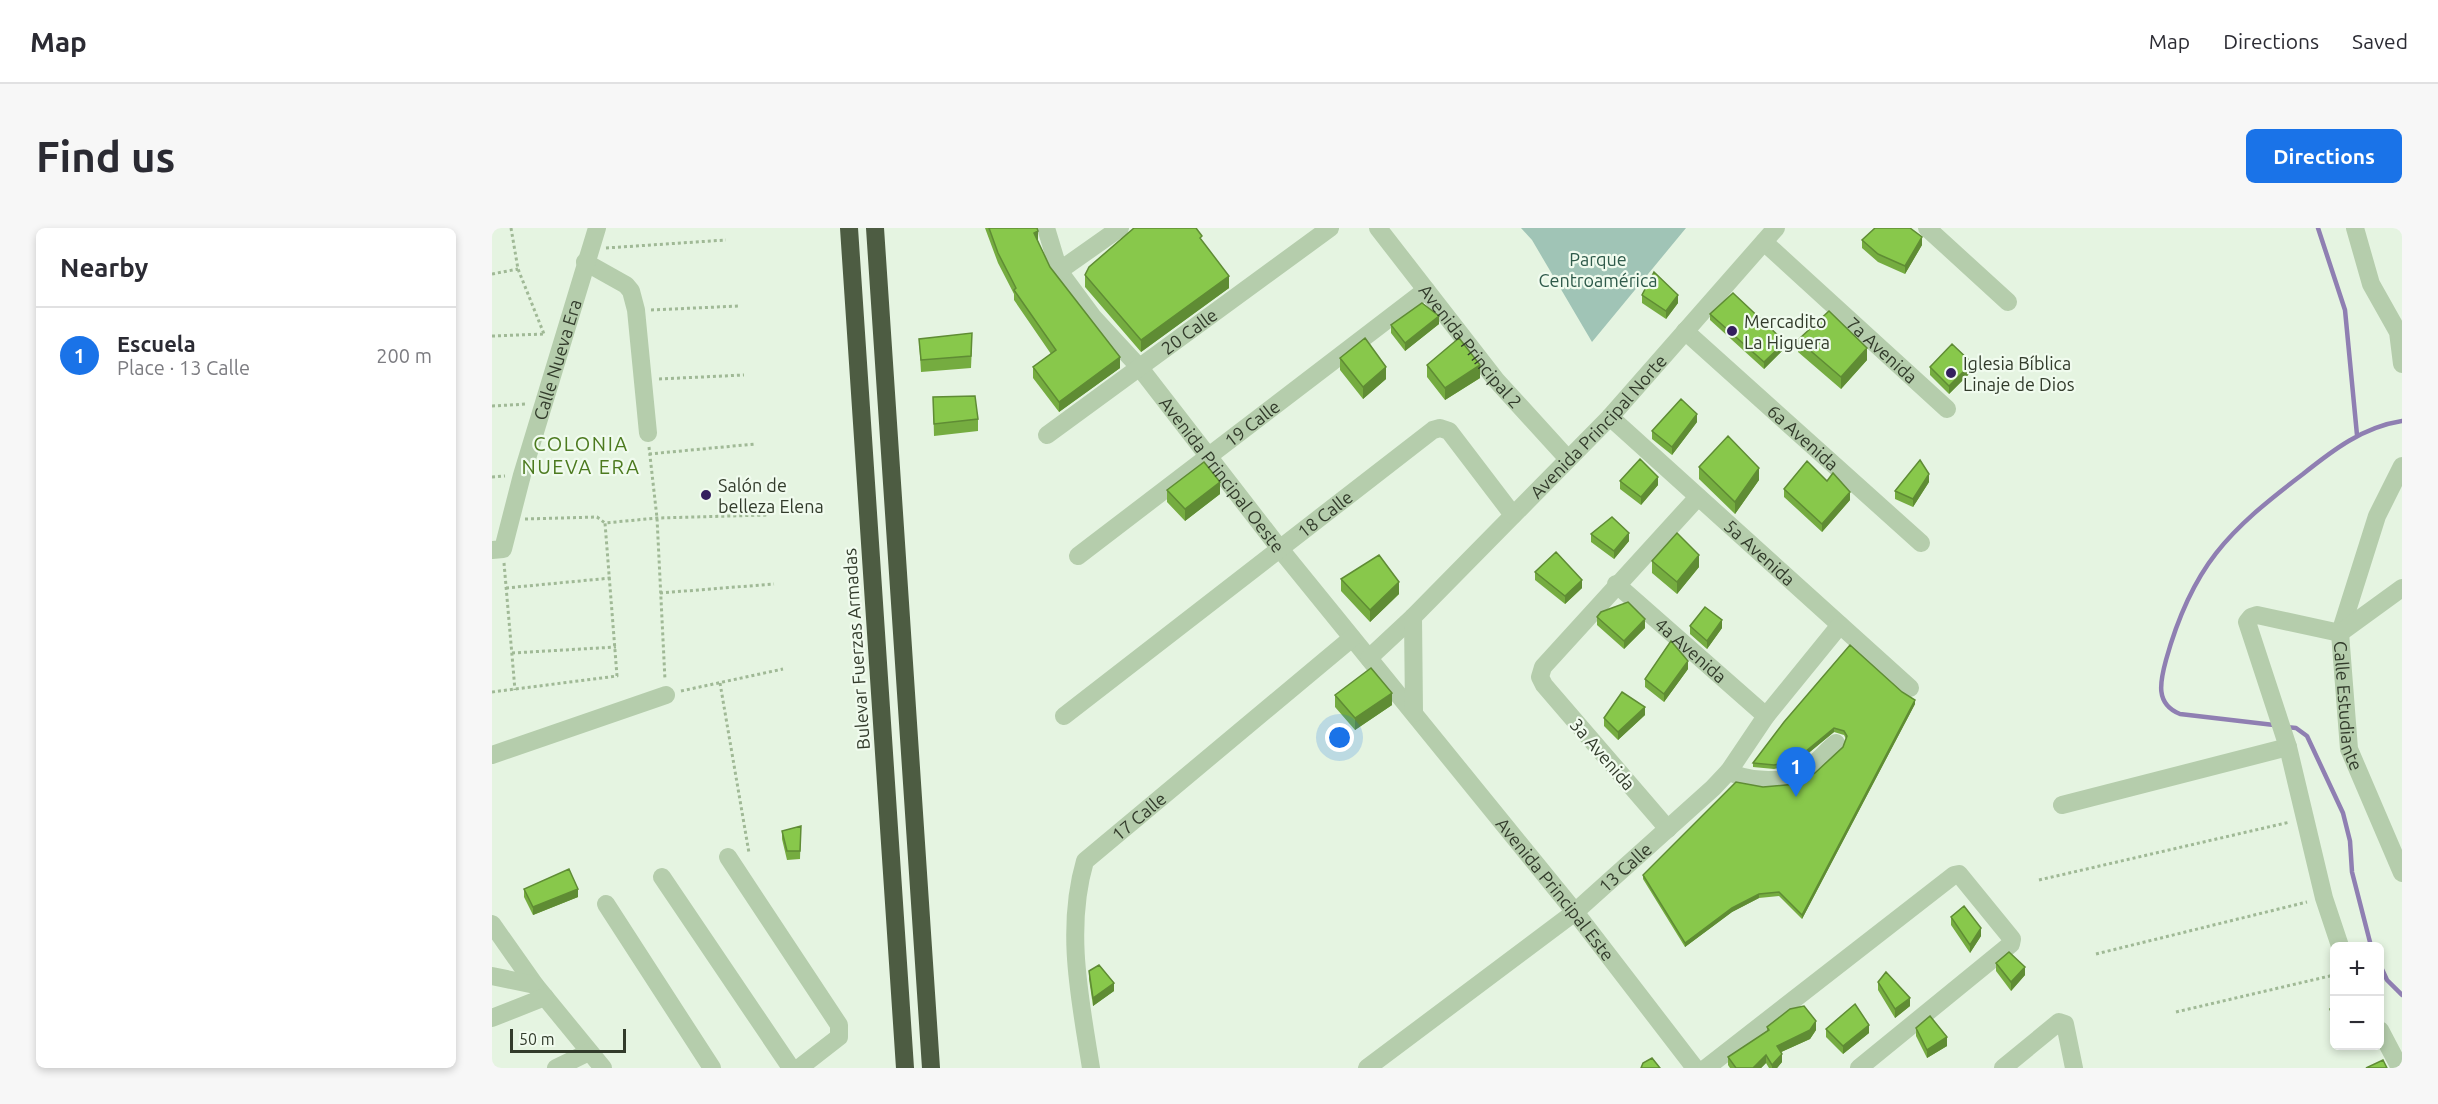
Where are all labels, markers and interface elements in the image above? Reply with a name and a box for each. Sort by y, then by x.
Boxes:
text: Map [30,26,87,57]
text: Map [2149,29,2190,53]
text: Directions [2223,29,2319,53]
text: Saved [2352,29,2408,53]
button: Directions [2246,129,2402,183]
text: Find us [36,133,175,180]
park label: Parque Centroamérica [1538,249,1658,290]
text: Nearby [60,253,148,282]
street label: Avenida Principal 2 [1415,280,1526,412]
street label: Calle Nueva Era [529,297,585,422]
street label: 20 Calle [1157,304,1221,358]
place label: Mercadito La Higuera [1744,311,1830,352]
street label: 7a Avenida [1843,313,1921,387]
marker: Mercadito La Higuera [1725,324,1739,338]
text: Escuela [117,331,196,356]
text: 1 [74,344,85,367]
text: 200 m [376,344,432,367]
street label: Avenida Principal Norte [1526,350,1670,502]
place label: Iglesia Bíblica Linaje de Dios [1963,353,2075,394]
text: Place · 13 Calle [117,356,250,379]
marker: Iglesia Bíblica Linaje de Dios [1944,366,1958,380]
street label: Avenida Principal Oeste [1156,393,1289,556]
street label: 19 Calle [1220,396,1284,450]
street label: 6a Avenida [1764,400,1843,474]
district label: COLONIA NUEVA ERA [521,432,641,478]
place label: Salón de belleza Elena [718,475,824,516]
street label: 18 Calle [1293,486,1356,541]
marker: Salón de belleza Elena [699,488,713,502]
street label: 5a Avenida [1720,515,1799,589]
street label: Bulevar Fuerzas Armadas [839,547,873,750]
street label: 4a Avenida [1651,613,1731,687]
street label: Calle Estudiante [2331,640,2367,773]
street label: 3a Avenida [1567,714,1639,794]
your location [1325,723,1354,752]
pin: 1 [1776,748,1816,797]
street label: 17 Calle [1108,788,1170,844]
street label: Avenida Principal Este [1492,814,1619,965]
street label: 13 Calle [1594,838,1655,896]
map controls [2330,942,2384,1050]
button: + [2330,942,2384,996]
button: − [2330,996,2384,1050]
scale bar [510,1026,626,1054]
text: 50 m [519,1030,555,1048]

